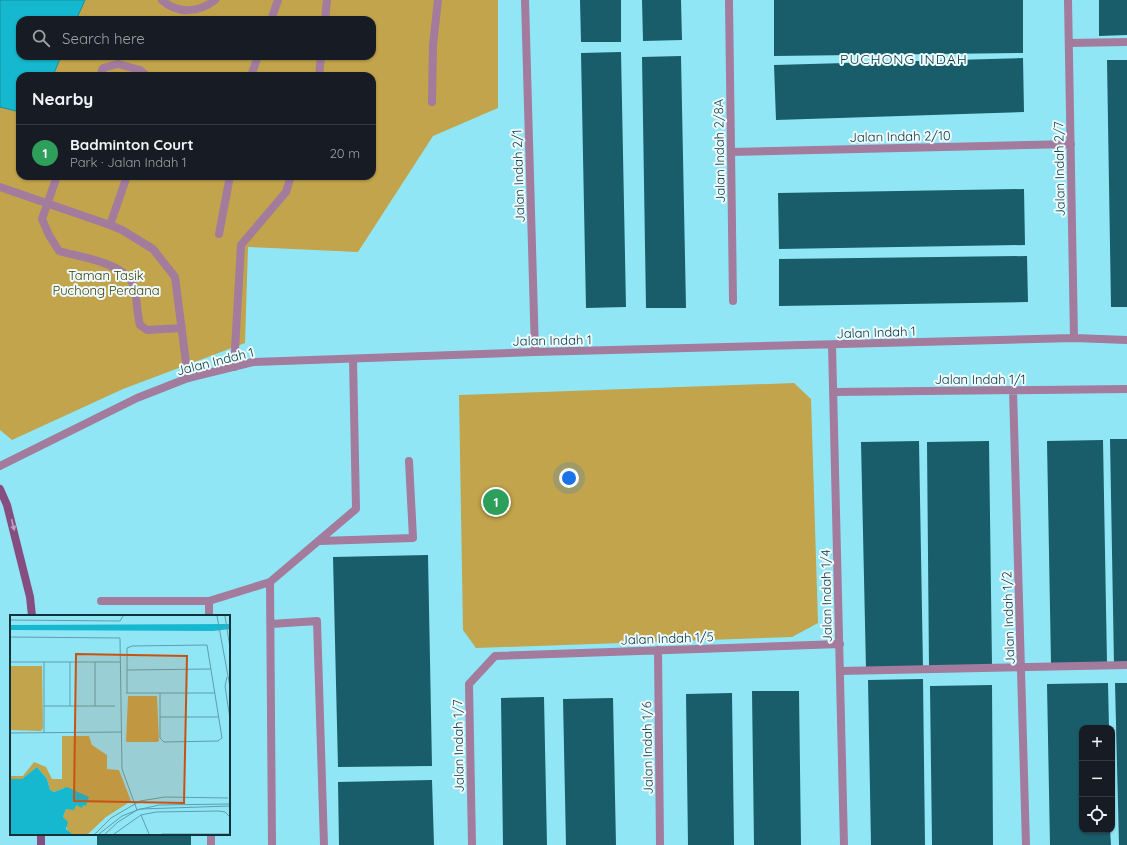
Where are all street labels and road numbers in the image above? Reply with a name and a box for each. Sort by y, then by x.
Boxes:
street label: Jalan Indah 2/8A [710,98,728,203]
street label: Jalan Indah 2/7 [1050,121,1068,217]
street label: Jalan Indah 2/10 [849,127,951,145]
street label: Jalan Indah 2/1 [508,129,528,223]
street label: Jalan Indah 1 [836,323,916,341]
street label: Jalan Indah 1 [512,331,592,349]
street label: Jalan Indah 1 [174,344,256,378]
street label: Jalan Indah 1/1 [934,371,1026,387]
street label: Jalan Indah 1/4 [817,549,835,643]
street label: Jalan Indah 1/2 [998,571,1018,665]
street label: Jalan Indah 1/5 [620,628,714,648]
street label: Jalan Indah 1/7 [449,699,467,793]
street label: Jalan Indah 1/6 [638,701,656,795]

